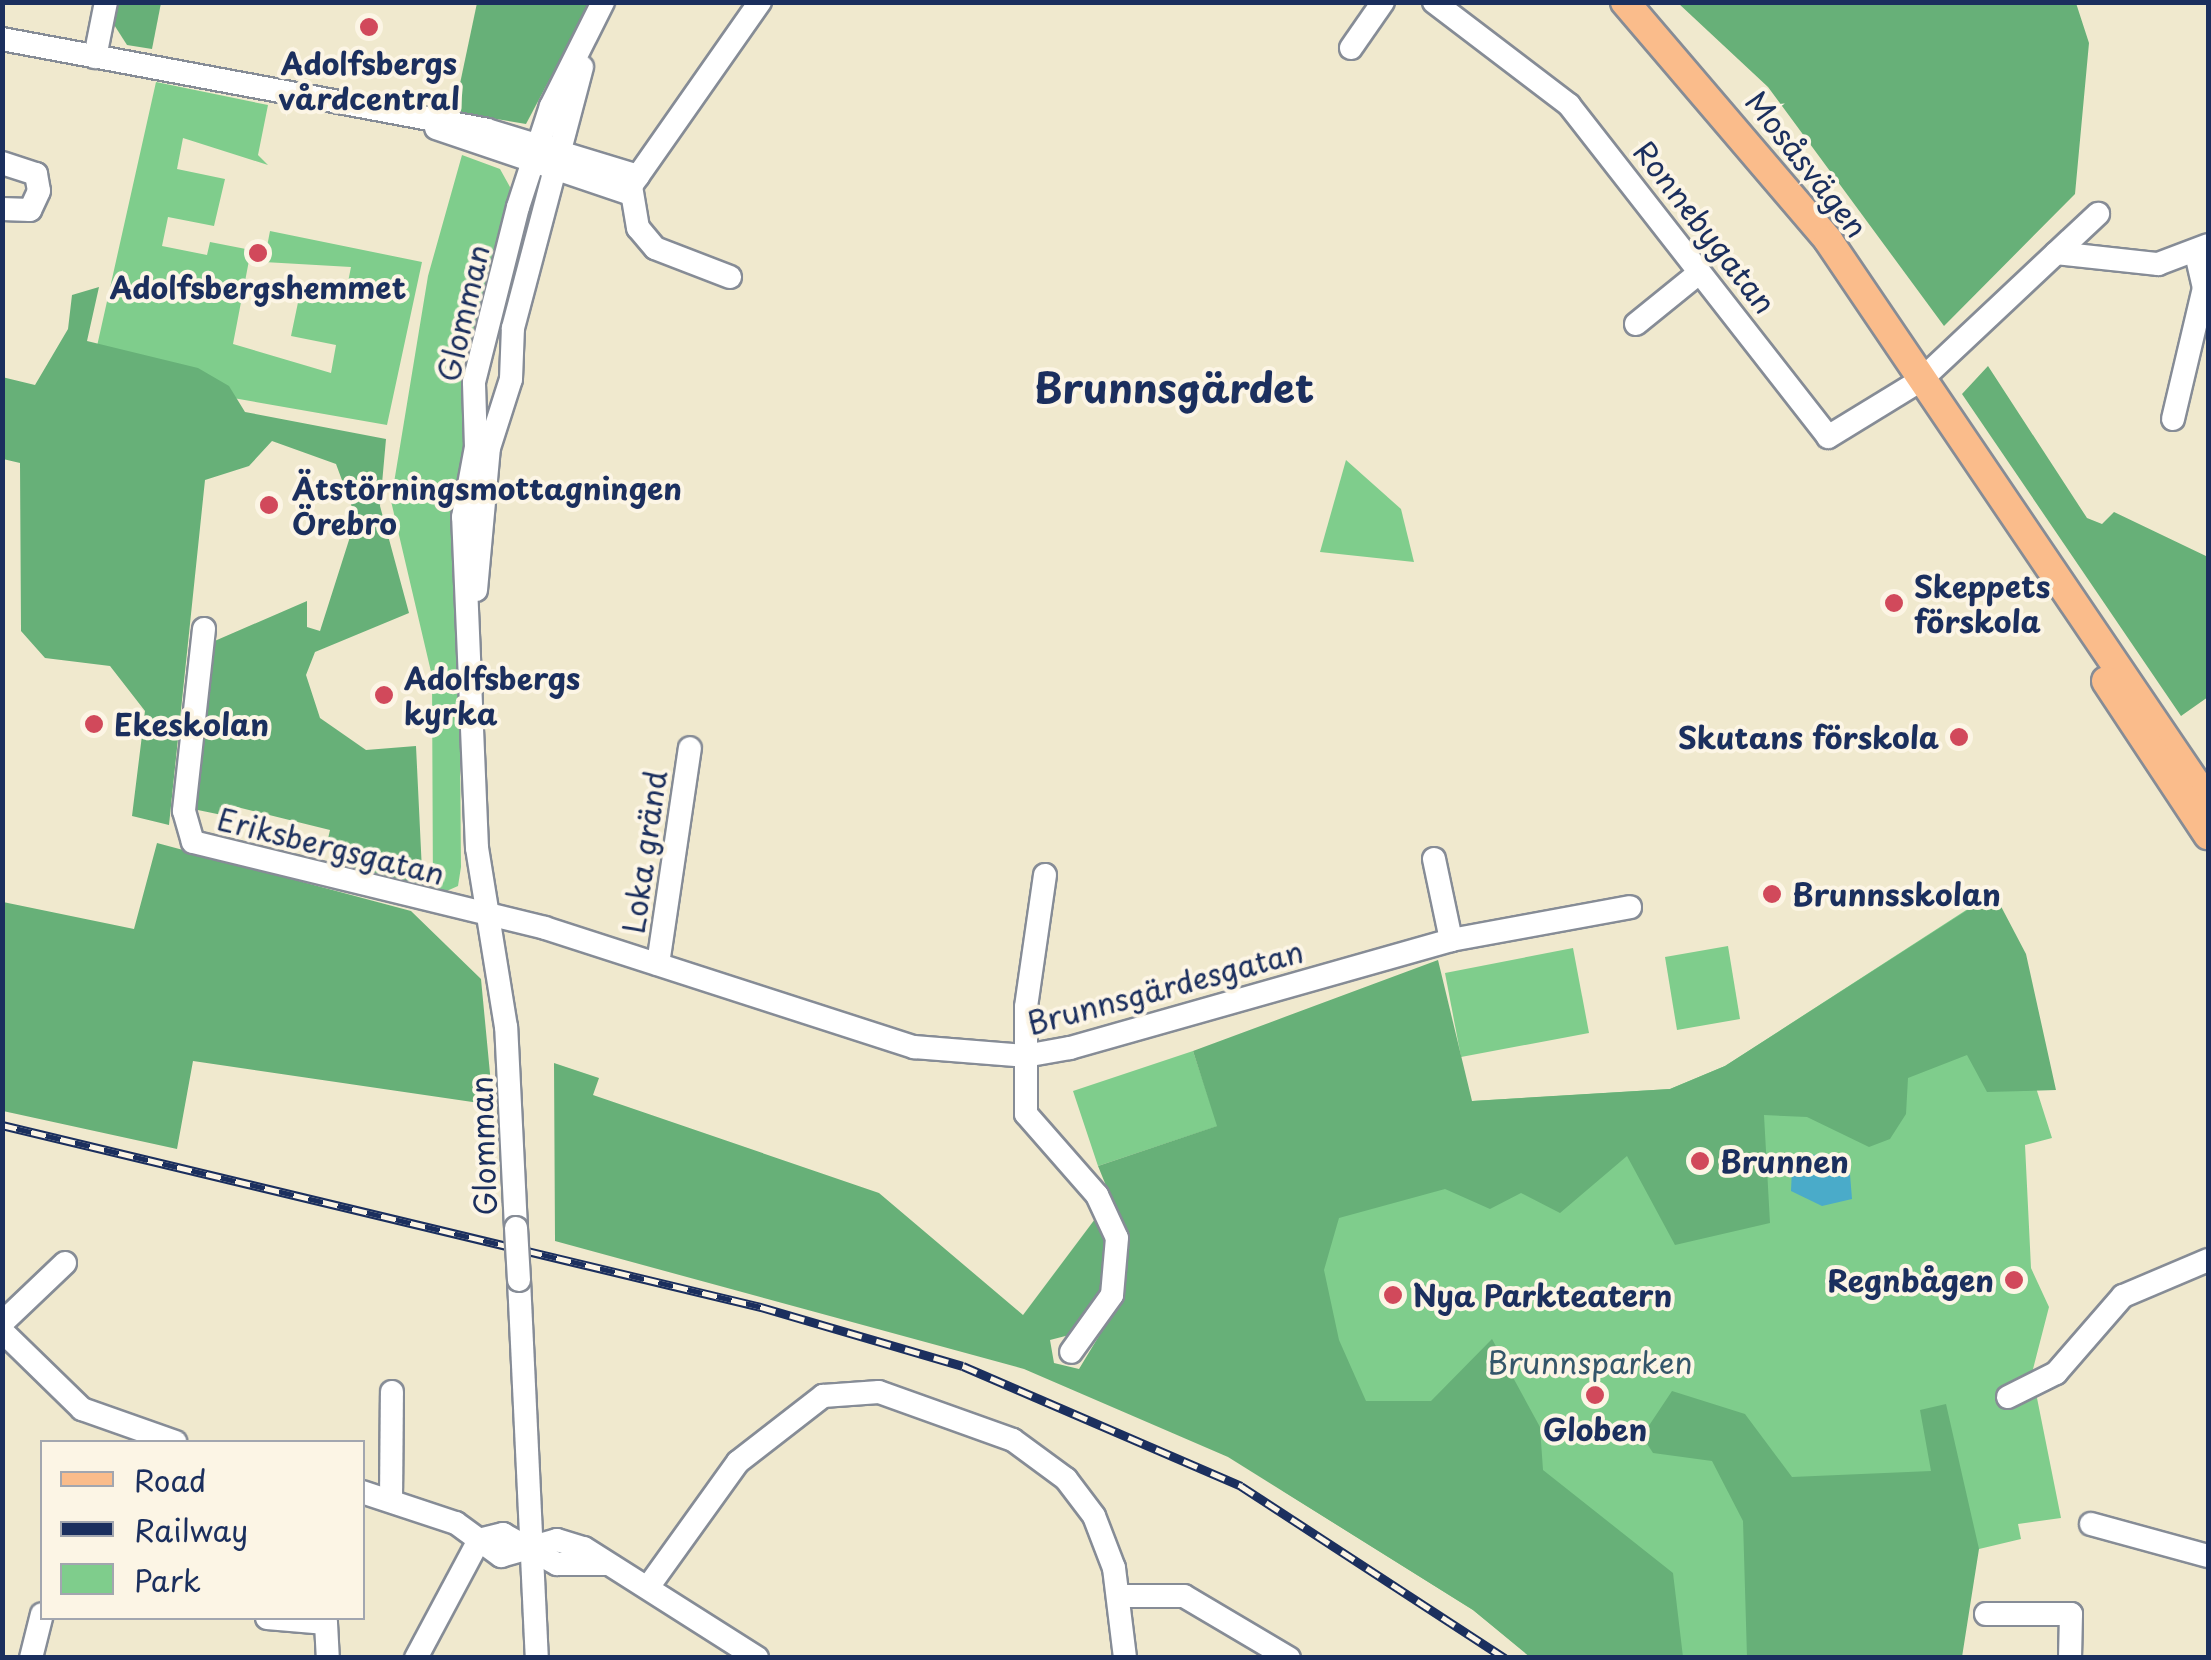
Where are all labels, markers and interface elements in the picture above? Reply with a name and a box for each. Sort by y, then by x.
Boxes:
marker: Adolfsbergs vårdcentral [356,14,382,40]
place label: Adolfsbergs vårdcentral [278,45,460,116]
street label: Mosåsvägen [1739,84,1875,244]
street label: Ronnebygatan [1627,134,1783,320]
street label: Glomman [430,241,496,385]
marker: Adolfsbergshemmet [247,242,269,264]
place label: Adolfsbergshemmet [110,269,406,305]
district label: Brunnsgärdet [1034,363,1314,411]
place label: Ätstörningsmottagningen Örebro [292,470,682,540]
marker: Ätstörningsmottagningen Örebro [256,492,282,518]
place label: Skeppets förskola [1914,568,2050,638]
marker: Skeppets förskola [1883,592,1905,614]
place label: Adolfsbergs kyrka [404,660,580,730]
marker: Adolfsbergs kyrka [373,684,395,706]
place label: Ekeskolan [114,706,269,742]
marker: Ekeskolan [83,713,105,735]
place label: Skutans förskola [1679,719,1939,755]
marker: Skutans förskola [1948,726,1970,748]
street label: Loka gränd [615,767,673,937]
street label: Eriksbergsgatan [214,800,448,892]
place label: Brunnsskolan [1792,876,2001,912]
marker: Brunnsskolan [1761,883,1783,905]
street label: Brunnsgärdesgatan [1023,933,1307,1041]
street label: Glomman [463,1076,503,1216]
place label: Brunnen [1720,1143,1849,1179]
marker: Brunnen [1689,1150,1711,1172]
place label: Regnbågen [1827,1262,1994,1298]
marker: Regnbågen [2003,1269,2025,1291]
place label: Nya Parkteatern [1413,1277,1674,1313]
marker: Nya Parkteatern [1382,1284,1404,1306]
park label: Brunnsparken [1487,1344,1693,1380]
marker: Globen [1584,1384,1606,1406]
place label: Globen [1543,1411,1647,1447]
legend [40,1440,365,1620]
text: Road [134,1457,207,1502]
text: Railway [134,1507,248,1552]
text: Park [134,1557,201,1602]

